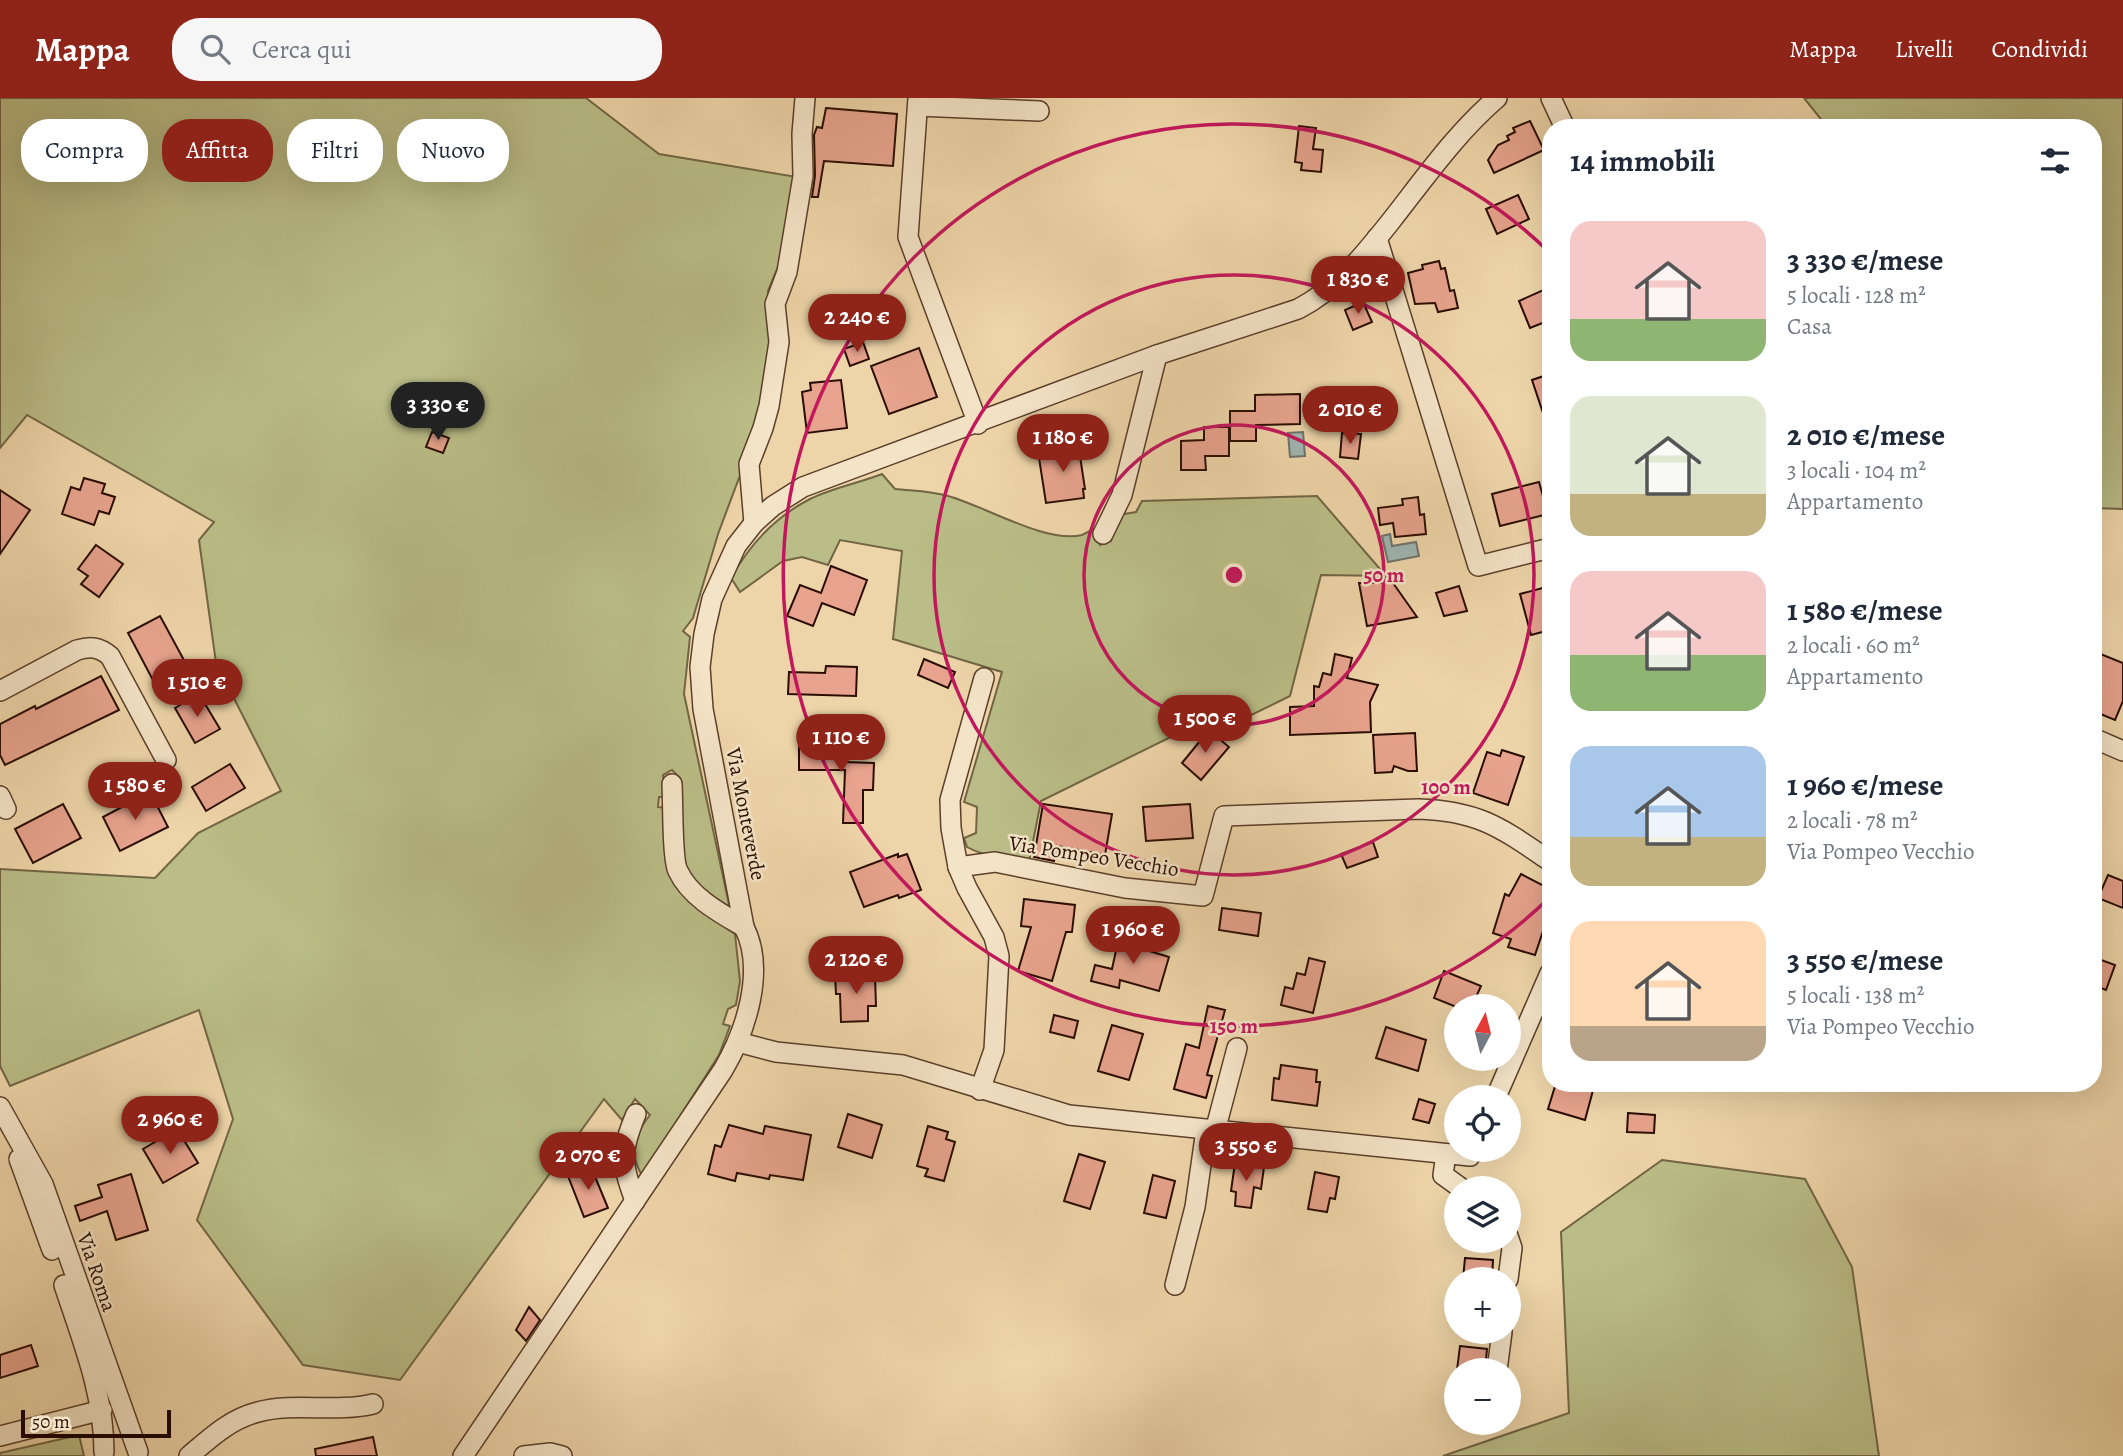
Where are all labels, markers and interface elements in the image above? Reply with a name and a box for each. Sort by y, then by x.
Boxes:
search box [172,18,662,81]
text: Mappa [35,27,130,72]
icon: search [196,30,234,68]
text: Cerca qui [252,32,352,67]
text: Mappa [1789,33,1857,65]
text: Livelli [1895,33,1954,65]
text: Condividi [1992,33,2088,65]
chip: Compra [21,119,148,182]
chip: Affitta [162,119,273,182]
chip: Filtri [287,119,383,182]
chip: Nuovo [397,119,509,182]
text: 14 immobili [1570,141,1715,181]
icon: filters [2036,142,2074,180]
text: 3 330 €/mese [1787,240,1943,280]
icon: home [1626,249,1710,333]
pin: 1 830 € [1293,256,1423,316]
text: 1 830 € [1327,263,1389,294]
text: 5 locali · 128 m² [1787,280,1926,311]
pin: 2 240 € [792,294,922,354]
text: 2 240 € [824,301,890,332]
text: Casa [1787,311,1832,342]
pin: 3 330 € [373,382,503,442]
pin: 2 010 € [1285,386,1415,446]
text: 3 330 € [407,389,469,420]
text: 2 010 € [1318,393,1382,424]
pin: 1 180 € [998,414,1128,474]
text: 2 010 €/mese [1787,415,1945,455]
text: 1 180 € [1033,421,1093,452]
icon: home [1626,424,1710,508]
text: 3 locali · 104 m² [1787,455,1926,486]
text: Appartamento [1787,486,1923,517]
text: 50 m [1364,561,1405,589]
centre of rings [1222,563,1246,587]
text: 1 580 €/mese [1787,590,1943,630]
icon: home [1626,599,1710,683]
text: 2 locali · 60 m² [1787,630,1920,661]
pin: 1 510 € [132,660,262,719]
text: Appartamento [1787,661,1923,692]
text: 1 510 € [167,666,227,697]
pin: 1 500 € [1140,696,1270,755]
text: 1 500 € [1174,702,1236,733]
pin: 1 110 € [776,714,906,774]
text: 1 110 € [812,721,870,752]
street label: Via Monteverde [719,744,773,883]
pin: 1 580 € [70,762,200,822]
text: 1 960 €/mese [1787,765,1943,805]
text: 1 580 € [104,769,166,800]
text: 100 m [1421,773,1471,801]
icon: home [1626,774,1710,858]
text: 2 locali · 78 m² [1787,805,1918,836]
street label: Via Pompeo Vecchio [1006,829,1181,883]
text: Via Pompeo Vecchio [1787,836,1975,867]
pin: 1 960 € [1068,906,1198,966]
text: 1 960 € [1102,913,1164,944]
pin: 2 120 € [791,936,921,996]
text: 3 550 €/mese [1787,940,1943,980]
text: 2 120 € [824,943,888,974]
icon: home [1626,949,1710,1033]
text: 5 locali · 138 m² [1787,980,1924,1011]
north arrow [1444,994,1521,1071]
map controls [1444,994,1521,1435]
text: Via Pompeo Vecchio [1787,1011,1975,1042]
text: 150 m [1210,1012,1259,1040]
button: locate [1444,1085,1521,1162]
pin: 2 960 € [105,1096,235,1156]
text: 2 960 € [137,1103,203,1134]
pin: 3 550 € [1181,1124,1311,1183]
text: 3 550 € [1215,1130,1277,1161]
pin: 2 070 € [523,1132,653,1192]
text: 2 070 € [555,1139,621,1170]
button: layers [1444,1176,1521,1253]
street label: Via Roma [70,1228,124,1315]
button: + [1444,1267,1521,1344]
button: − [1444,1358,1521,1435]
scale bar [21,1407,172,1439]
text: 50 m [32,1409,70,1435]

